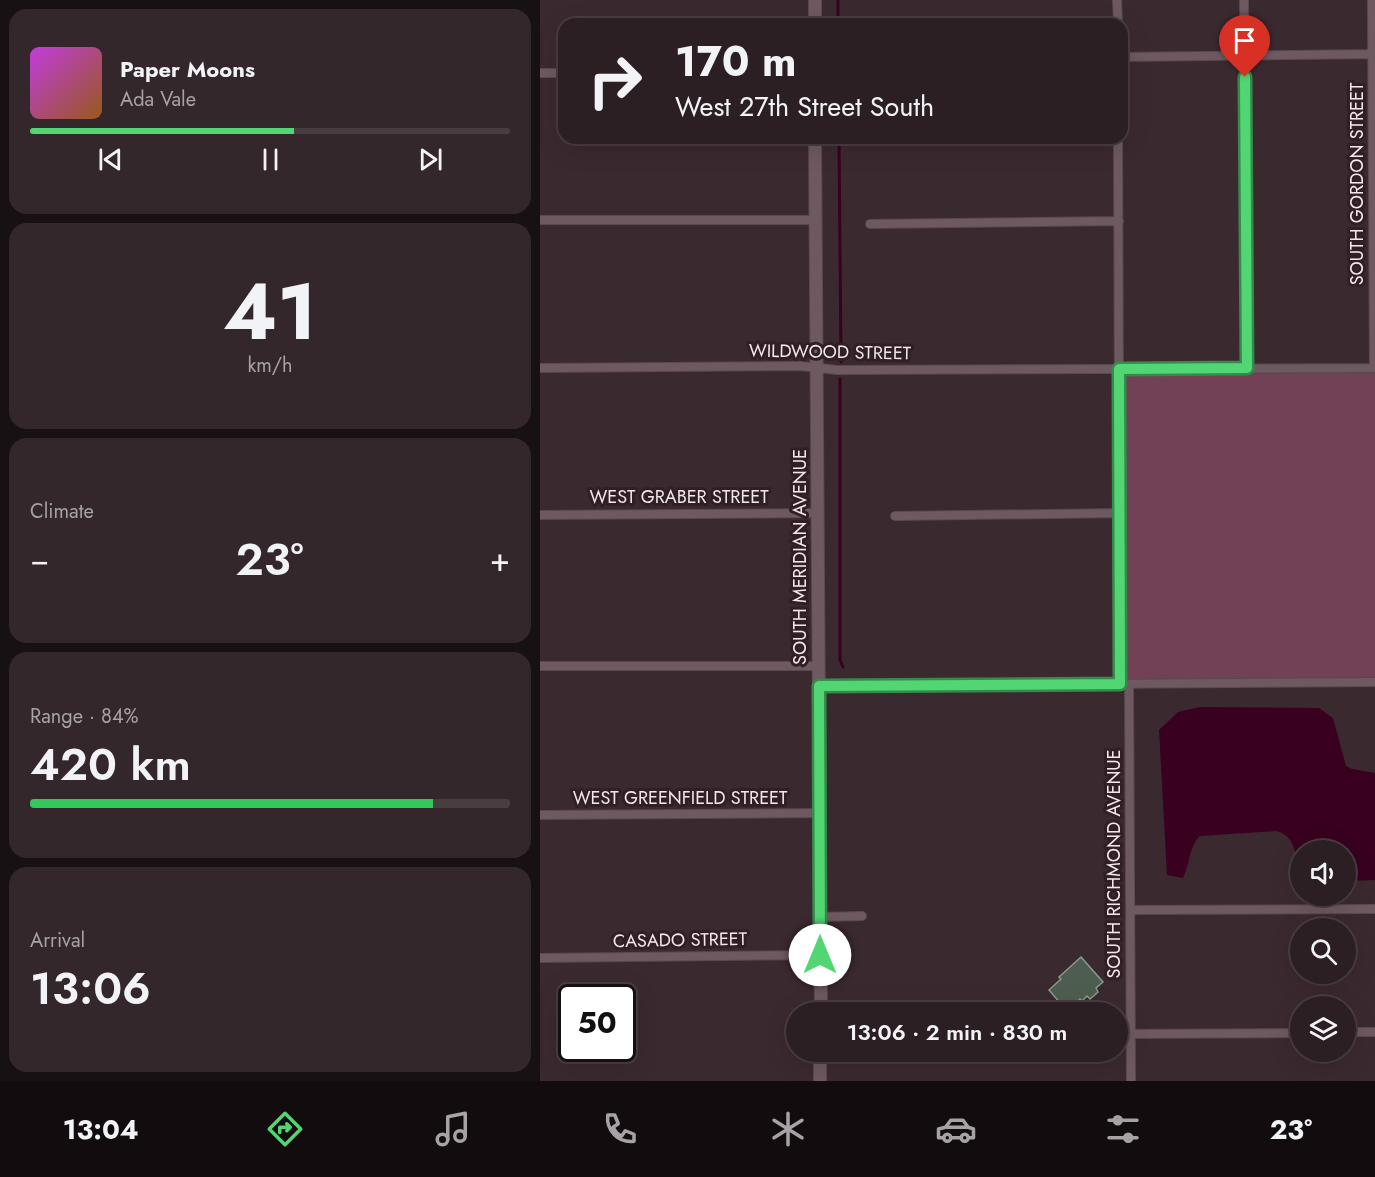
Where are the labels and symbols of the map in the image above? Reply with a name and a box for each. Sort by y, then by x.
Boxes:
pin [1219,15,1270,77]
street label: SOUTH GORDON STREET [1344,82,1370,285]
street label: WILDWOOD STREET [749,338,912,366]
street label: SOUTH MERIDIAN AVENUE [787,449,813,665]
street label: WEST GRABER STREET [589,484,769,510]
street label: SOUTH RICHMOND AVENUE [1101,749,1127,979]
street label: WEST GREENFIELD STREET [573,785,788,811]
position arrow [788,923,852,987]
street label: CASADO STREET [613,926,748,954]
speed limit sign: 50 [558,984,636,1062]

